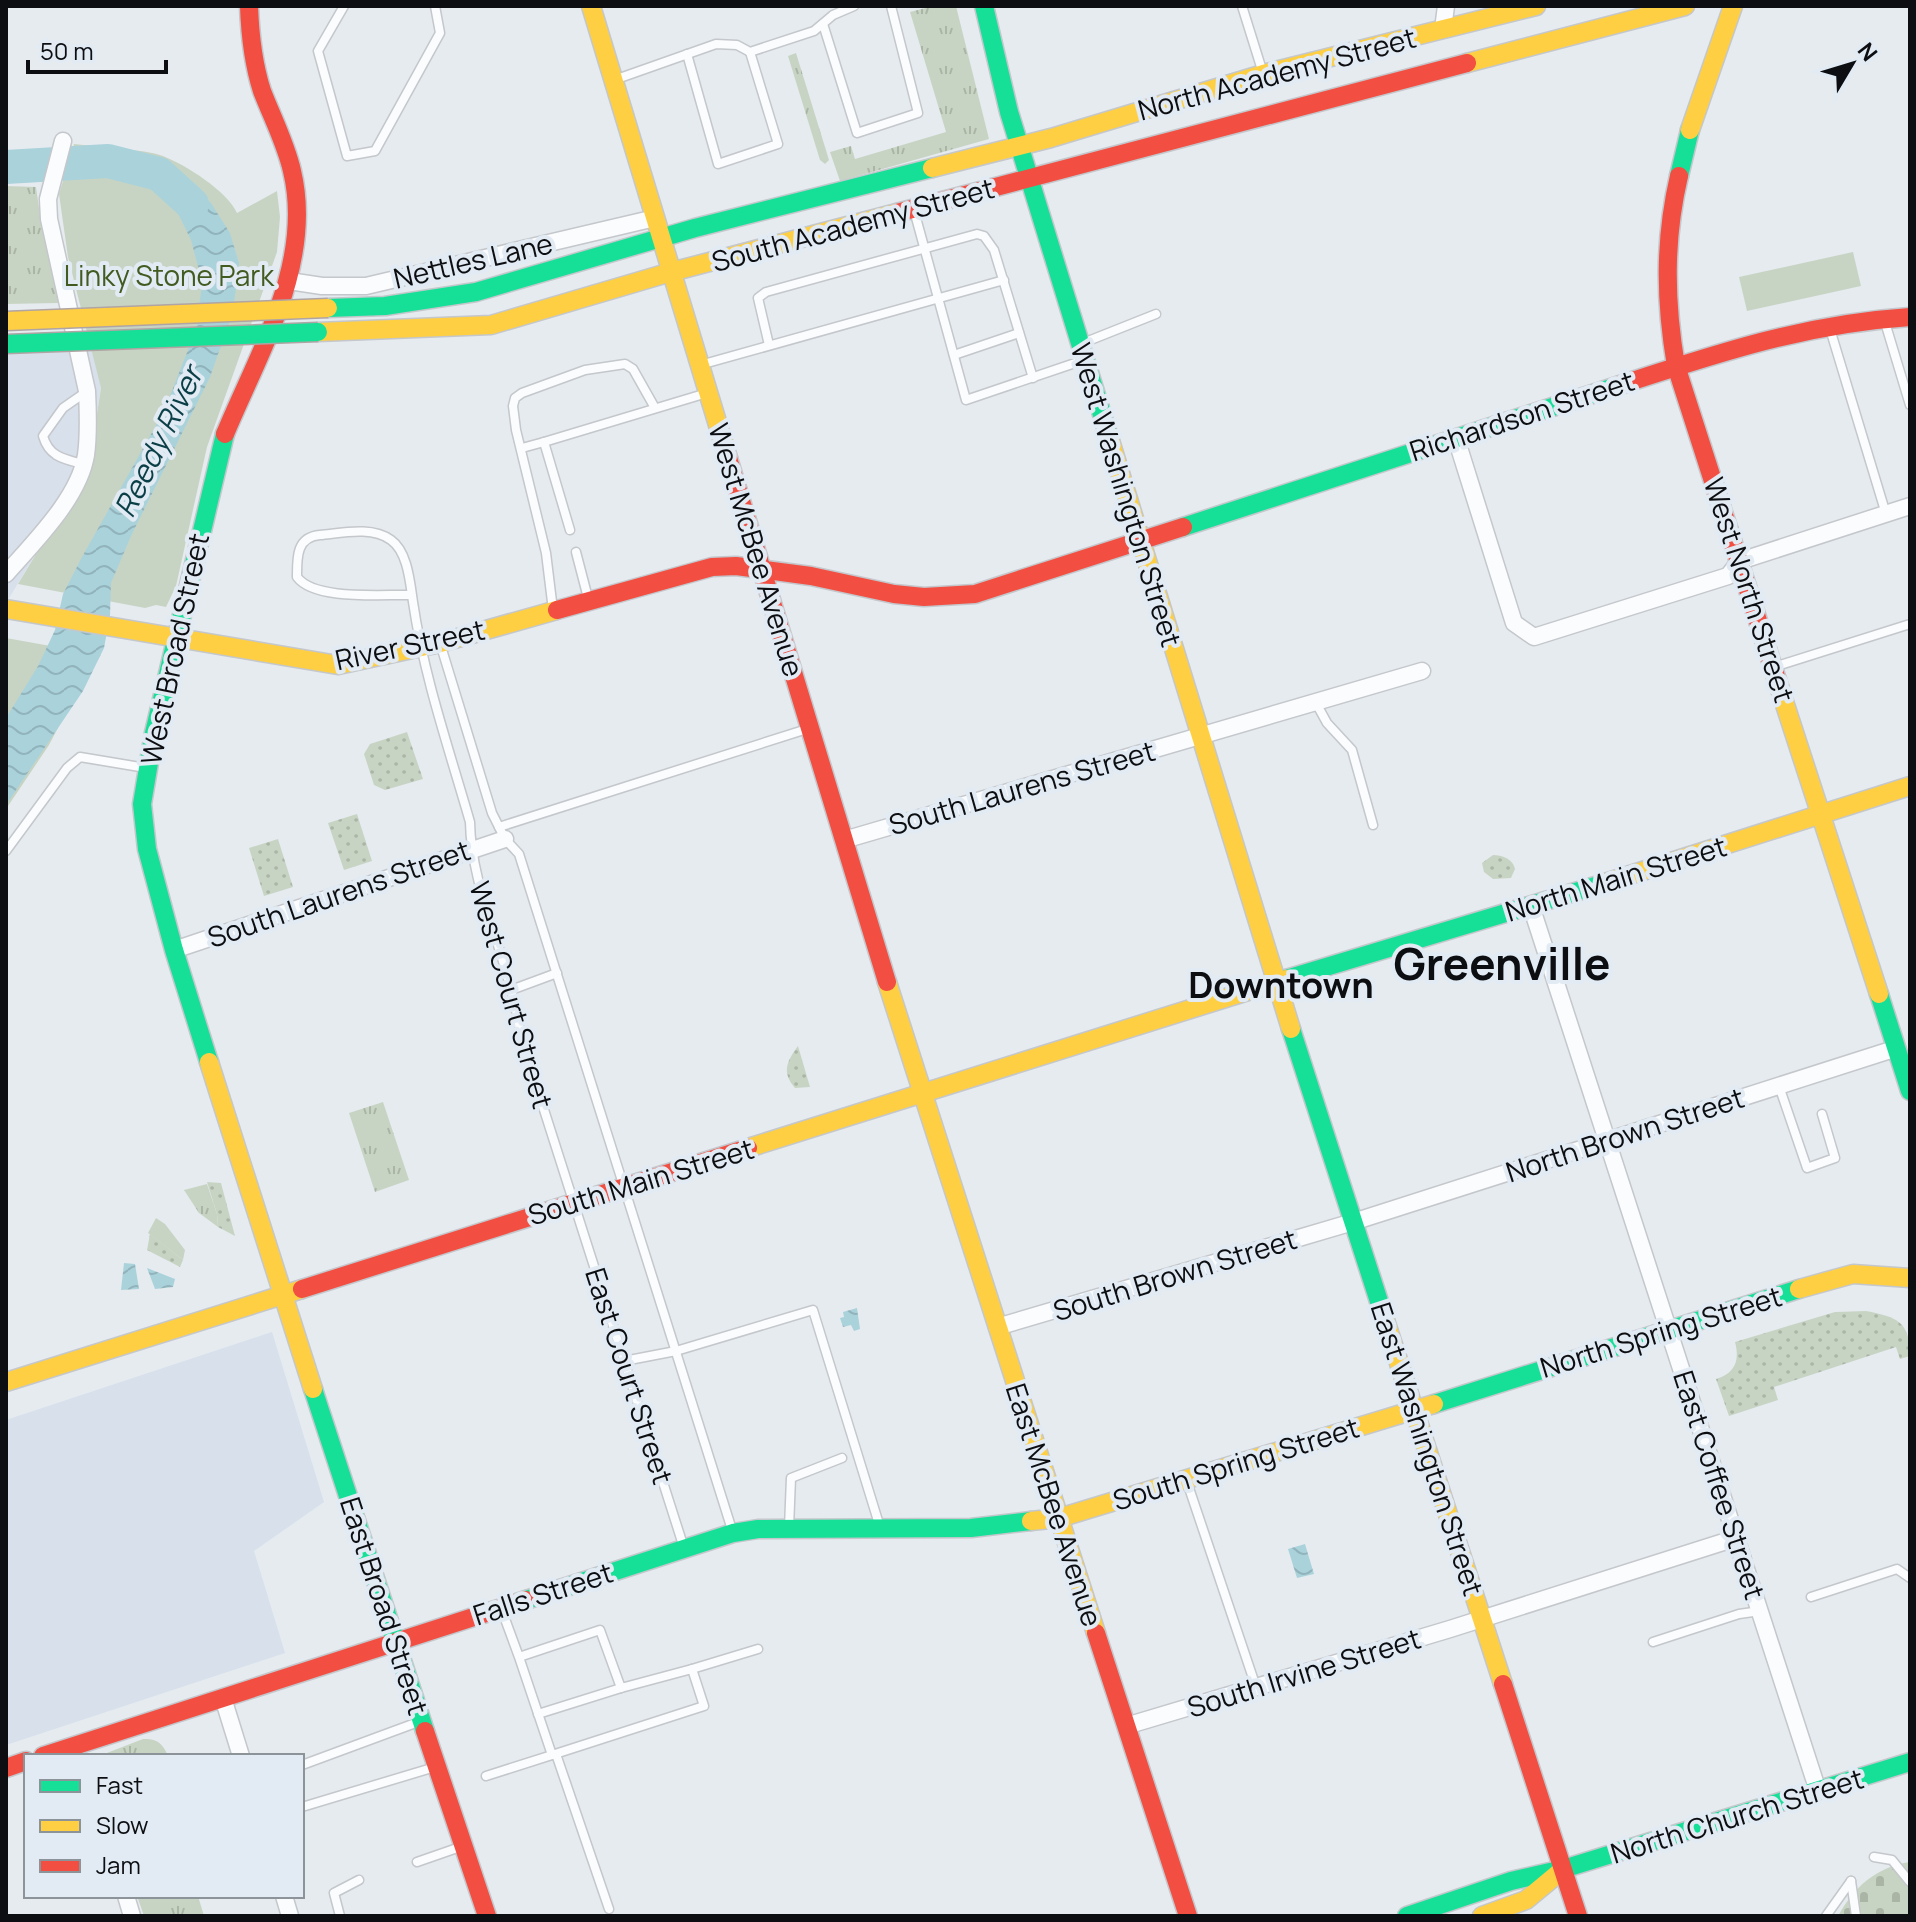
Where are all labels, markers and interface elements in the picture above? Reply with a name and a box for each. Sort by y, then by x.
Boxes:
street label: North Academy Street [1134,18,1420,128]
scale bar [28,24,166,74]
north arrow [1812,24,1892,104]
text: 50 m [40,34,94,67]
text: N [1851,36,1884,67]
street label: South Academy Street [707,168,998,280]
street label: Nettles Lane [389,223,556,297]
park label: Linky Stone Park [64,256,275,294]
street label: West Washington Street [1063,338,1191,651]
water label: Reedy River [104,356,214,523]
street label: Richardson Street [1405,361,1639,469]
street label: West McBee Avenue [700,419,814,681]
street label: West North Street [1696,473,1804,707]
street label: West Broad Street [131,529,217,768]
street label: River Street [331,610,488,678]
street label: South Laurens Street [884,731,1159,843]
street label: North Main Street [1500,826,1731,930]
street label: South Laurens Street [202,830,475,956]
street label: West Court Street [461,877,563,1113]
district label: Greenville [1393,933,1611,993]
district label: Downtown [1188,960,1374,1009]
street label: North Brown Street [1501,1078,1749,1190]
street label: South Main Street [523,1129,758,1233]
street label: South Brown Street [1048,1219,1301,1329]
street label: East Court Street [577,1263,683,1489]
street label: North Spring Street [1535,1276,1786,1386]
street label: East Washington Street [1363,1297,1493,1600]
street label: East Coffee Street [1665,1366,1775,1604]
street label: East McBee Avenue [998,1378,1112,1631]
street label: South Spring Street [1108,1408,1363,1519]
street label: East Broad Street [332,1492,438,1719]
street label: Falls Street [468,1553,617,1633]
street label: South Irvine Street [1182,1618,1425,1726]
legend [24,1754,304,1898]
street label: North Church Street [1606,1759,1868,1872]
text: Fast [96,1768,143,1801]
text: Slow [96,1808,149,1841]
text: Jam [96,1848,141,1881]

